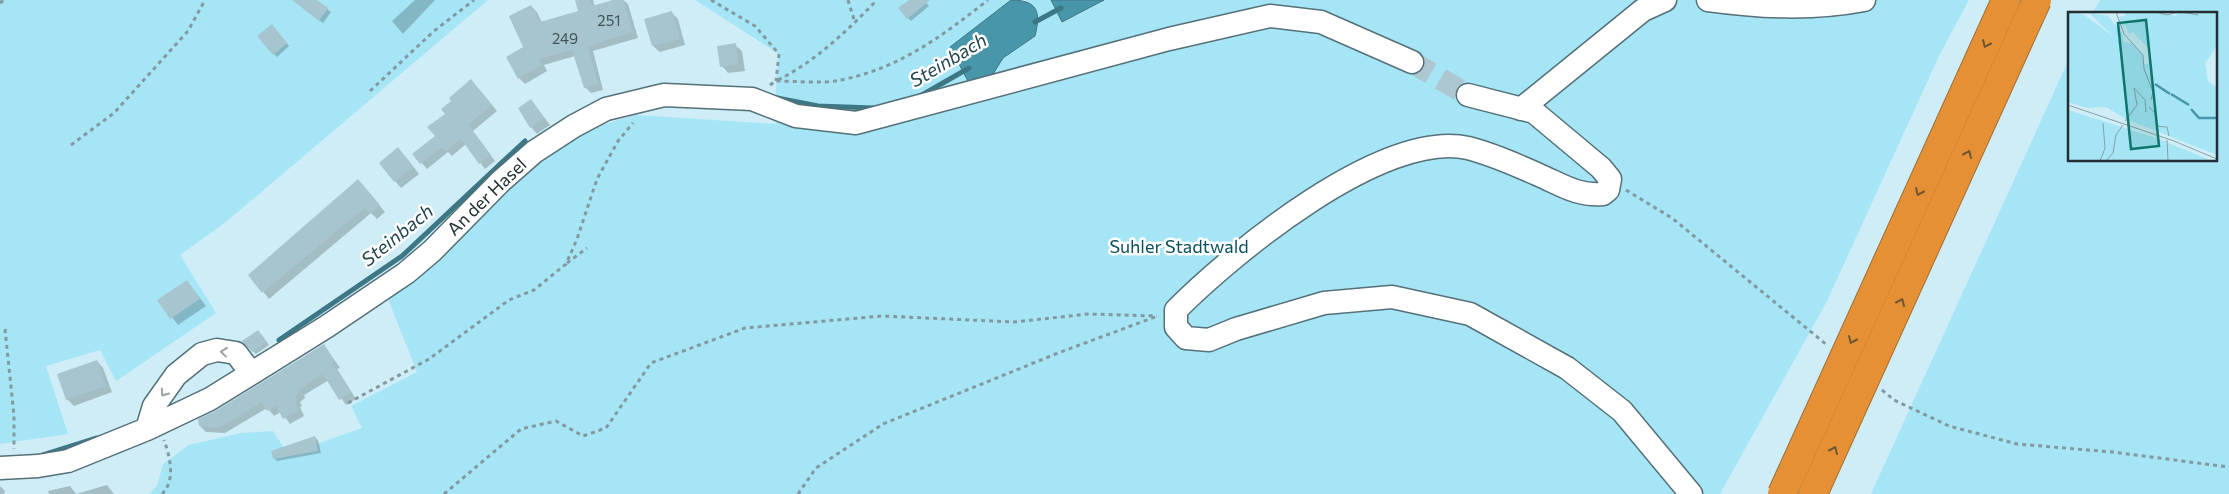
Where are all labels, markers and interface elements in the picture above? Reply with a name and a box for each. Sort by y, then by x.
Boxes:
house number: 251 [597,11,621,29]
inset map [2068,12,2216,161]
water label: Steinbach [905,28,991,92]
house number: 249 [552,29,578,47]
one-way arrow [1982,39,1992,48]
one-way arrow [1961,150,1972,159]
street label: An der Hasel [442,153,531,240]
one-way arrow [1915,187,1925,196]
water label: Steinbach [356,199,437,271]
park label: Suhler Stadtwald [1109,235,1249,257]
one-way arrow [1894,298,1905,307]
one-way arrow [1848,335,1858,344]
one-way arrow [220,346,228,357]
one-way arrow [161,387,170,397]
one-way arrow [1827,446,1838,455]

